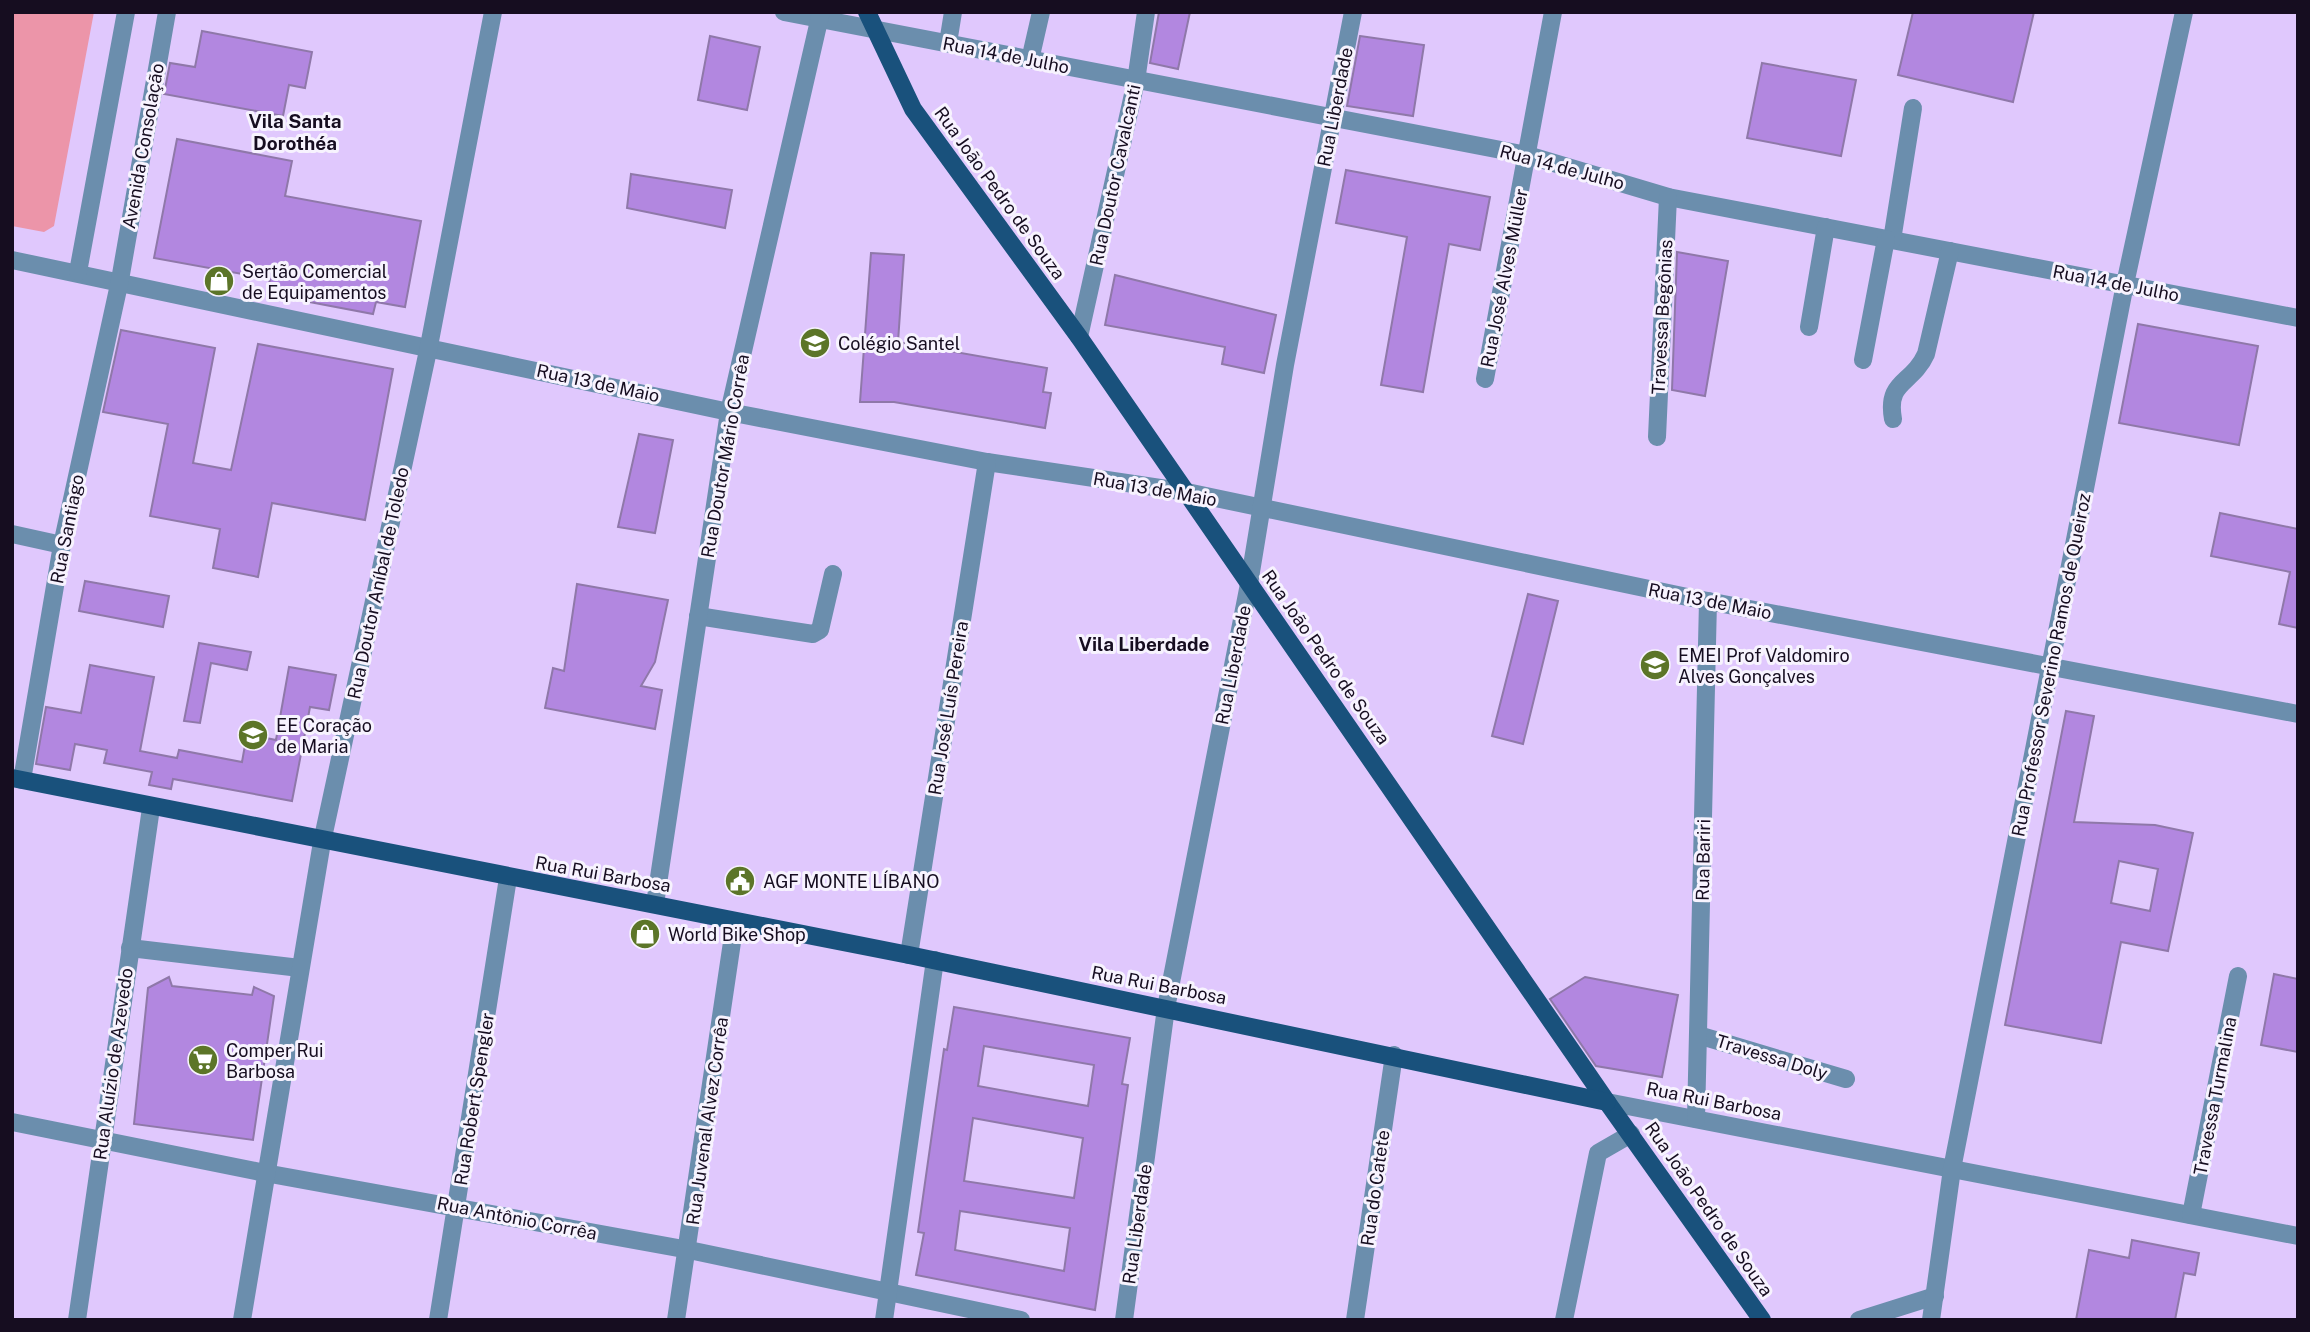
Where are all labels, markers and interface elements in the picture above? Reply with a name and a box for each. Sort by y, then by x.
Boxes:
street label: Rua 14 de Julho [941,32,1071,78]
street label: Rua Liberdade [1313,45,1357,169]
street label: Avenida Consolação [118,61,168,231]
street label: Rua Doutor Cavalcanti [1085,82,1145,268]
street label: Rua João Pedro de Souza [930,103,1070,283]
district label: Vila Santa Dorothéa [248,110,342,154]
street label: Rua 14 de Julho [1497,140,1627,194]
street label: Rua José Alves Müller [1476,187,1532,369]
street label: Travessa Begônias [1647,239,1677,395]
street label: Rua 14 de Julho [2051,260,2181,306]
place label: Sertão Comercial de Equipamentos [242,261,387,303]
shop icon: Sertão Comercial de Equipamentos [202,264,236,298]
school or university icon: Colégio Santel [798,326,832,360]
place label: Colégio Santel [838,333,960,354]
street label: Rua Doutor Mário Corrêa [697,352,753,560]
street label: Rua 13 de Maio [535,360,661,406]
street label: Rua Doutor Aníbal de Toledo [343,465,413,701]
street label: Rua 13 de Maio [1091,468,1219,510]
street label: Rua Santiago [46,472,88,586]
street label: Rua Professor Severino Ramos de Queiroz [2007,491,2095,839]
street label: Rua João Pedro de Souza [1258,566,1394,748]
street label: Rua 13 de Maio [1647,579,1773,623]
street label: Rua Liberdade [1211,603,1255,727]
street label: Rua José Luís Pereira [924,619,972,797]
district label: Vila Liberdade [1079,633,1210,655]
place label: EMEI Prof Valdomiro Alves Gonçalves [1678,645,1850,687]
school or university icon: EMEI Prof Valdomiro Alves Gonçalves [1638,648,1672,682]
place label: EE Coração de Maria [276,715,372,757]
school or university icon: EE Coração de Maria [236,718,270,752]
street label: Rua Bariri [1692,819,1714,901]
street label: Rua Rui Barbosa [534,852,672,896]
public building icon: AGF MONTE LÍBANO [723,864,757,898]
place label: AGF MONTE LÍBANO [763,870,939,892]
shop icon: World Bike Shop [628,917,662,951]
place label: World Bike Shop [668,924,806,945]
street label: Rua Rui Barbosa [1090,962,1228,1008]
street label: Rua Aluízio de Azevedo [89,967,137,1161]
street label: Rua Robert Spengler [450,1011,498,1187]
street label: Travessa Turmalina [2189,1015,2241,1177]
street label: Rua Juvenal Alvez Corrêa [682,1016,732,1226]
street label: Travessa Doly [1714,1030,1831,1084]
place label: Comper Rui Barbosa [226,1040,324,1082]
supermarket icon: Comper Rui Barbosa [186,1043,220,1077]
street label: Rua Rui Barbosa [1645,1078,1783,1124]
street label: Rua João Pedro de Souza [1641,1118,1777,1300]
street label: Rua do Catete [1356,1129,1394,1247]
street label: Rua Liberdade [1118,1163,1156,1285]
street label: Rua Antônio Corrêa [435,1192,599,1244]

